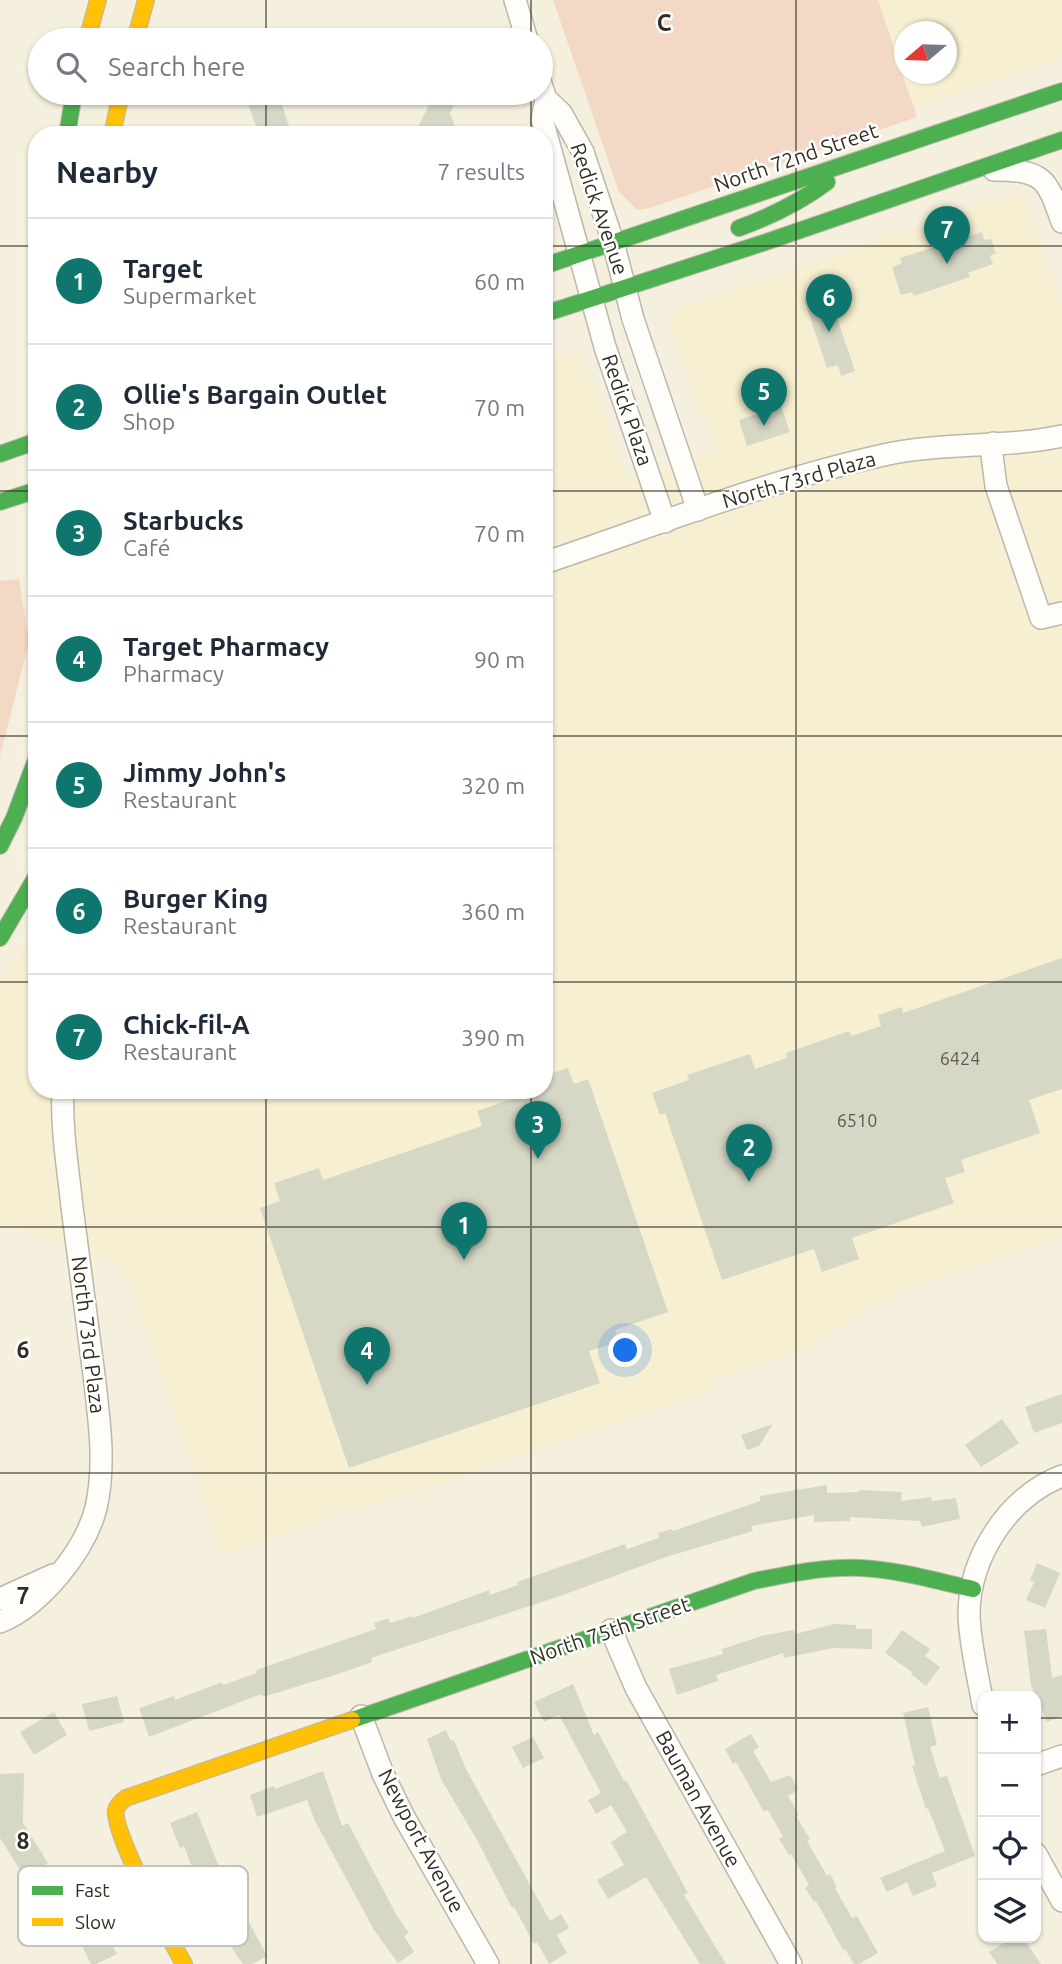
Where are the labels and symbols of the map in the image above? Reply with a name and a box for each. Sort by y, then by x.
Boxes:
text: C [657,10,672,35]
north arrow [894,21,957,84]
street label: North 72nd Street [711,118,881,196]
street label: Redick Avenue [566,140,634,278]
pin: 7 [924,206,970,264]
pin: 6 [806,274,852,332]
street label: Redick Plaza [598,351,658,469]
pin: 5 [741,368,787,426]
street label: North 73rd Plaza [719,446,878,512]
house number: 6424 [940,1048,980,1068]
pin: 3 [515,1101,561,1159]
house number: 6510 [837,1110,877,1130]
pin: 2 [726,1124,772,1182]
pin: 1 [441,1202,487,1260]
street label: North 73rd Plaza [67,1255,111,1415]
pin: 4 [344,1327,390,1385]
your location [608,1333,642,1367]
text: 6 [17,1337,30,1362]
text: 7 [17,1583,29,1608]
street label: North 75th Street [526,1591,693,1669]
street label: Bauman Avenue [651,1726,746,1871]
street label: Newport Avenue [374,1765,470,1916]
text: 8 [17,1828,29,1853]
legend [18,1866,248,1946]
text: Fast [75,1879,110,1901]
text: Slow [75,1911,116,1933]

